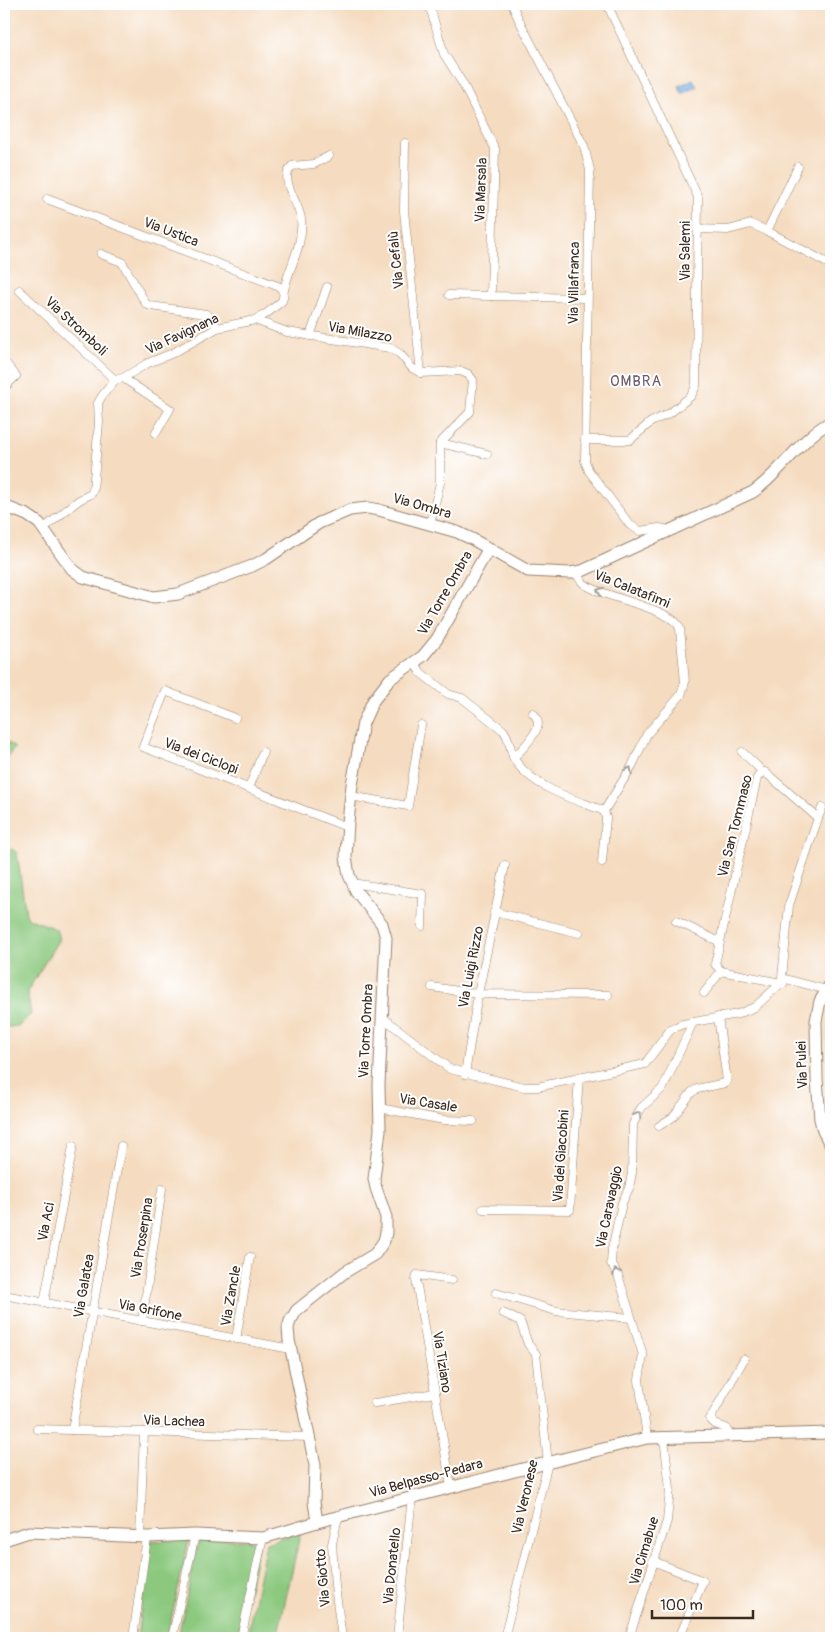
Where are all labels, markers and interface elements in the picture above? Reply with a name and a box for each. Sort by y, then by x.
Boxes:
street label: Via Marsala [471,157,491,223]
street label: Via Ustica [141,214,201,250]
street label: Via Salemi [677,220,694,281]
street label: Via Cefalù [385,230,407,290]
street label: Via Villafranca [565,241,583,325]
street label: Via Stromboli [41,293,111,359]
street label: Via Favignana [143,310,221,358]
street label: Via Milazzo [327,318,394,346]
district label: OMBRA [610,372,662,391]
street label: Via Ombra [391,490,453,522]
street label: Via Torre Ombra [414,548,476,638]
street label: Via Calatafimi [592,566,673,612]
one-way arrow [596,587,605,597]
street label: Via dei Ciclopi [161,734,241,778]
one-way arrow [623,766,633,775]
street label: Via San Tommaso [714,773,756,879]
street label: Via Luigi Rizzo [455,924,487,1009]
street label: Via Torre Ombra [355,983,377,1079]
street label: Via Pulei [793,1040,811,1089]
street label: Via Casale [398,1090,458,1116]
street label: Via dei Giacobini [549,1109,573,1203]
one-way arrow [632,1111,642,1120]
street label: Via Caravaggio [592,1164,626,1250]
street label: Via Proserpina [127,1196,157,1280]
street label: Via Aci [34,1201,58,1243]
street label: Via Galatea [70,1253,98,1319]
street label: Via Zancle [217,1264,245,1328]
one-way arrow [611,1268,622,1277]
street label: Via Grifone [117,1296,183,1324]
street label: Via Tiziano [429,1330,455,1395]
street label: Via Lachea [143,1411,205,1431]
street label: Via Belpasso-Pedara [367,1455,485,1501]
street label: Via Veronese [508,1458,542,1536]
street label: Via Cimabue [625,1514,663,1587]
street label: Via Donatello [380,1526,405,1605]
street label: Via Giotto [312,1548,334,1608]
scale bar [652,1587,754,1619]
text: 100 m [660,1596,703,1615]

